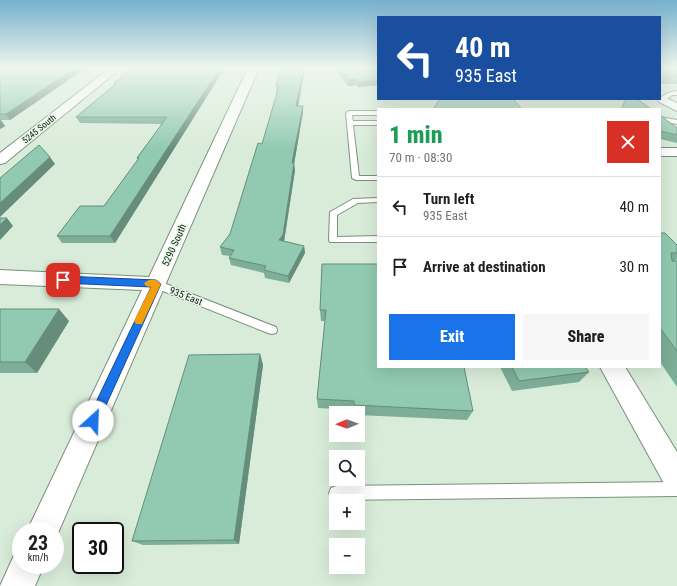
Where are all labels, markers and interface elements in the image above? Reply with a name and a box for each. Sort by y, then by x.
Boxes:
text: 40 m [455,31,511,64]
icon: left [389,32,441,84]
text: 935 East [455,65,517,86]
street label: 5245 South [20,112,58,146]
text: 1 min [389,121,443,149]
button: close [607,121,649,163]
text: 70 m · 08:30 [389,150,452,165]
text: Turn left [423,190,474,208]
icon: left [389,196,411,218]
text: 40 m [619,198,649,216]
text: 935 East [423,208,468,223]
street label: 5290 South [160,222,188,268]
icon: arrive [389,256,411,278]
text: Arrive at destination [423,258,546,276]
text: 30 m [619,258,649,276]
pin [46,263,80,297]
icon: arrive [52,269,74,291]
street label: 935 East [168,284,204,308]
button: Exit [389,314,515,360]
button: Share [523,314,649,360]
position arrow [72,400,114,442]
north arrow [329,406,365,442]
map controls [329,406,365,574]
button: search [329,450,365,486]
button: + [329,494,365,530]
speed limit sign: 30 [72,522,124,574]
text: 23 [28,531,48,555]
button: − [329,538,365,574]
text: km/h [28,552,48,563]

